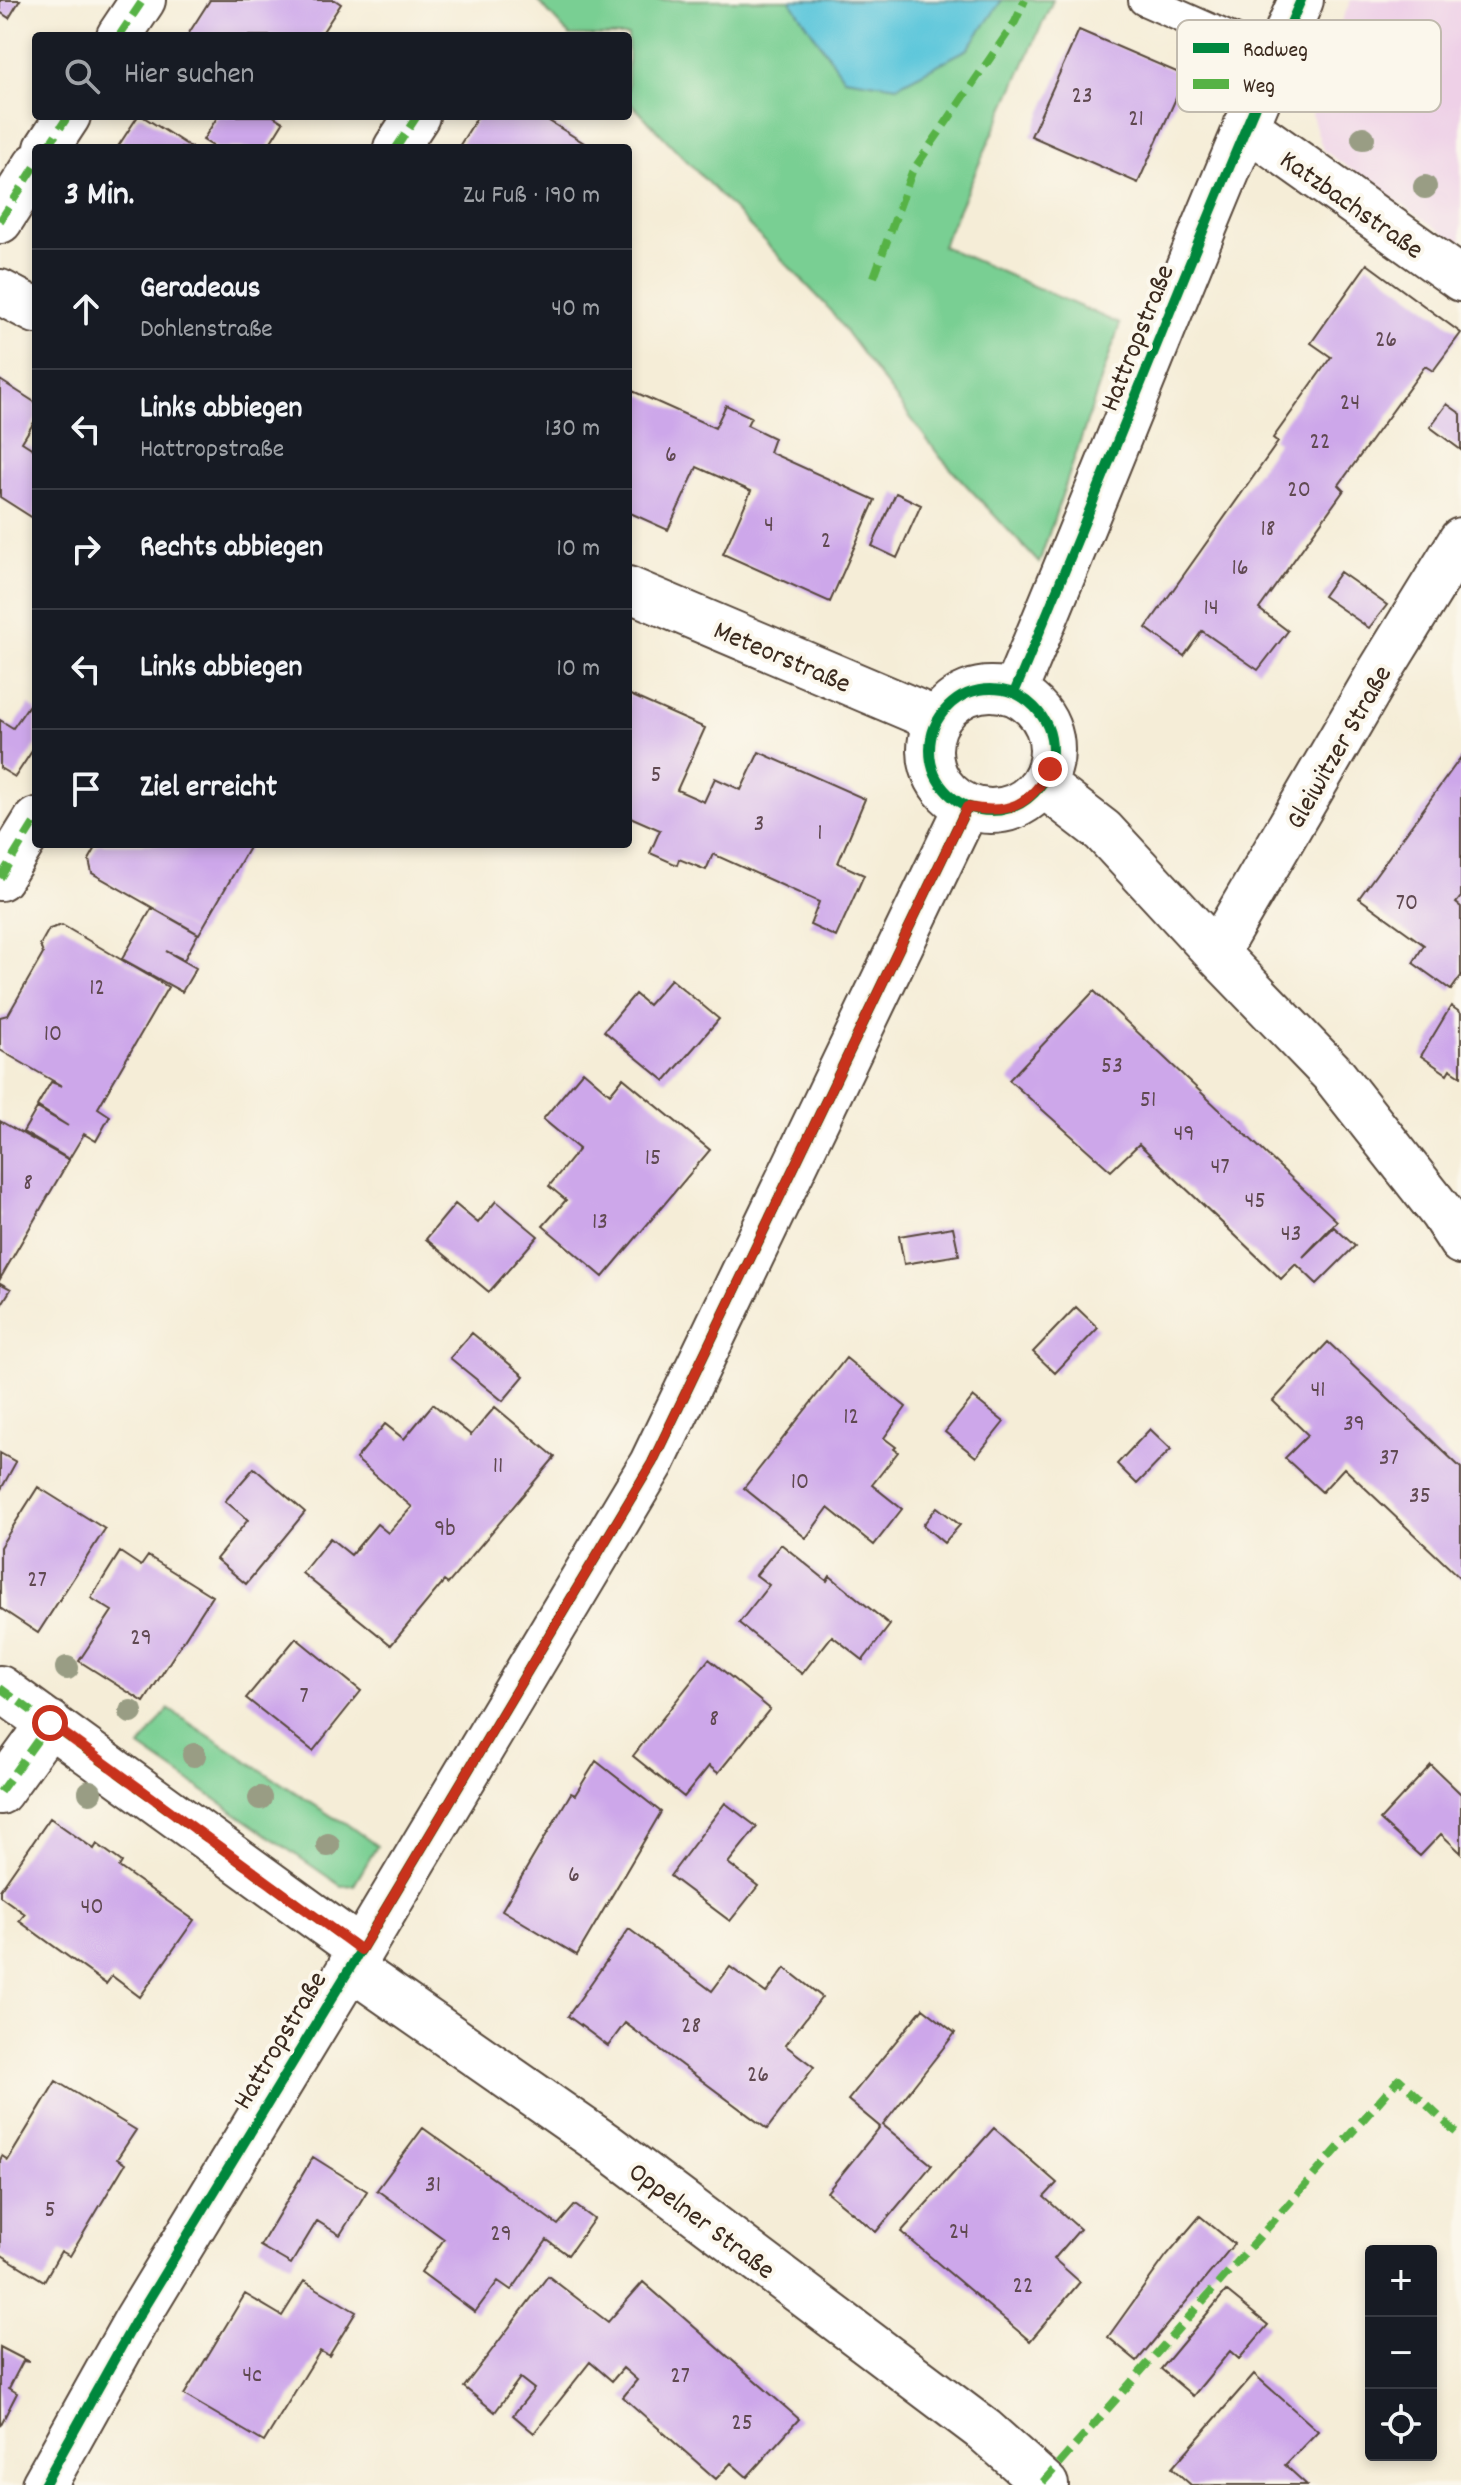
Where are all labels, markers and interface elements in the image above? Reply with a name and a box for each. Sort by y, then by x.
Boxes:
legend [1177,20,1441,112]
search box [32,32,632,120]
text: Radweg [1243,36,1308,67]
icon: search [60,54,104,98]
text: Hier suchen [124,55,254,98]
text: Weg [1243,72,1275,103]
house number: 23 [1071,80,1093,114]
house number: 21 [1128,103,1144,137]
street label: Katzbachstraße [1270,143,1430,272]
text: 3 Min. [64,172,134,221]
text: Zu Fuß · 190 m [463,178,600,215]
street label: Hattropstraße [1092,259,1187,418]
text: Geradeaus [140,269,260,312]
icon: ahead [64,287,108,331]
text: 40 m [551,291,600,328]
text: Dohlenstraße [140,312,273,349]
house number: 26 [1375,324,1397,358]
house number: 24 [1340,387,1360,421]
text: Links abbiegen [140,389,302,432]
icon: left [64,407,108,451]
text: 130 m [545,411,600,448]
house number: 22 [1310,426,1330,460]
text: Hattropstraße [140,432,284,469]
house number: 6 [665,439,677,473]
house number: 20 [1287,474,1311,508]
house number: 4 [764,509,774,543]
house number: 18 [1261,513,1275,547]
house number: 2 [821,525,831,559]
icon: right [64,527,108,571]
text: Rechts abbiegen [140,528,323,571]
text: 10 m [556,531,600,568]
house number: 16 [1231,552,1249,586]
house number: 14 [1203,592,1219,626]
street label: Meteorstraße [706,613,856,706]
icon: left [64,647,108,691]
text: Links abbiegen [140,648,302,691]
text: 10 m [556,651,600,688]
street label: Gleiwitzer Straße [1278,659,1404,838]
route end [1032,751,1068,787]
house number: 5 [650,759,662,793]
icon: arrive [64,767,108,811]
text: Ziel erreicht [140,768,277,811]
house number: 3 [754,808,764,842]
house number: 1 [817,817,823,851]
house number: 70 [1396,887,1418,921]
house number: 12 [89,972,105,1006]
house number: 10 [44,1018,62,1052]
house number: 53 [1101,1050,1123,1084]
house number: 51 [1140,1084,1156,1118]
house number: 49 [1174,1118,1194,1152]
house number: 15 [645,1142,661,1176]
house number: 47 [1210,1151,1230,1185]
house number: 8 [23,1167,33,1201]
house number: 45 [1244,1185,1266,1219]
house number: 13 [592,1206,608,1240]
house number: 43 [1281,1218,1301,1252]
house number: 41 [1310,1374,1326,1408]
house number: 12 [843,1401,859,1435]
house number: 39 [1343,1408,1365,1442]
house number: 37 [1379,1442,1399,1476]
house number: 11 [493,1450,503,1484]
house number: 10 [791,1466,809,1500]
house number: 35 [1409,1480,1431,1514]
house number: 9b [434,1513,456,1547]
house number: 27 [27,1564,47,1598]
house number: 29 [130,1622,152,1656]
house number: 7 [299,1680,309,1714]
house number: 8 [709,1703,719,1737]
route start [32,1705,68,1741]
house number: 6 [568,1859,580,1893]
house number: 40 [80,1891,104,1925]
street label: Hattropstraße [225,1965,339,2118]
house number: 28 [681,2010,701,2044]
house number: 26 [747,2059,769,2093]
street label: Oppelner Straße [618,2154,782,2292]
house number: 31 [425,2169,441,2203]
house number: 5 [44,2194,56,2228]
house number: 24 [949,2216,969,2250]
house number: 29 [490,2218,512,2252]
map controls [1365,2245,1437,2461]
button: + [1365,2245,1437,2317]
house number: 22 [1013,2270,1033,2304]
button: − [1365,2317,1437,2389]
house number: 4c [242,2359,262,2393]
house number: 27 [670,2360,690,2394]
button: locate [1365,2389,1437,2461]
house number: 25 [731,2407,753,2441]

